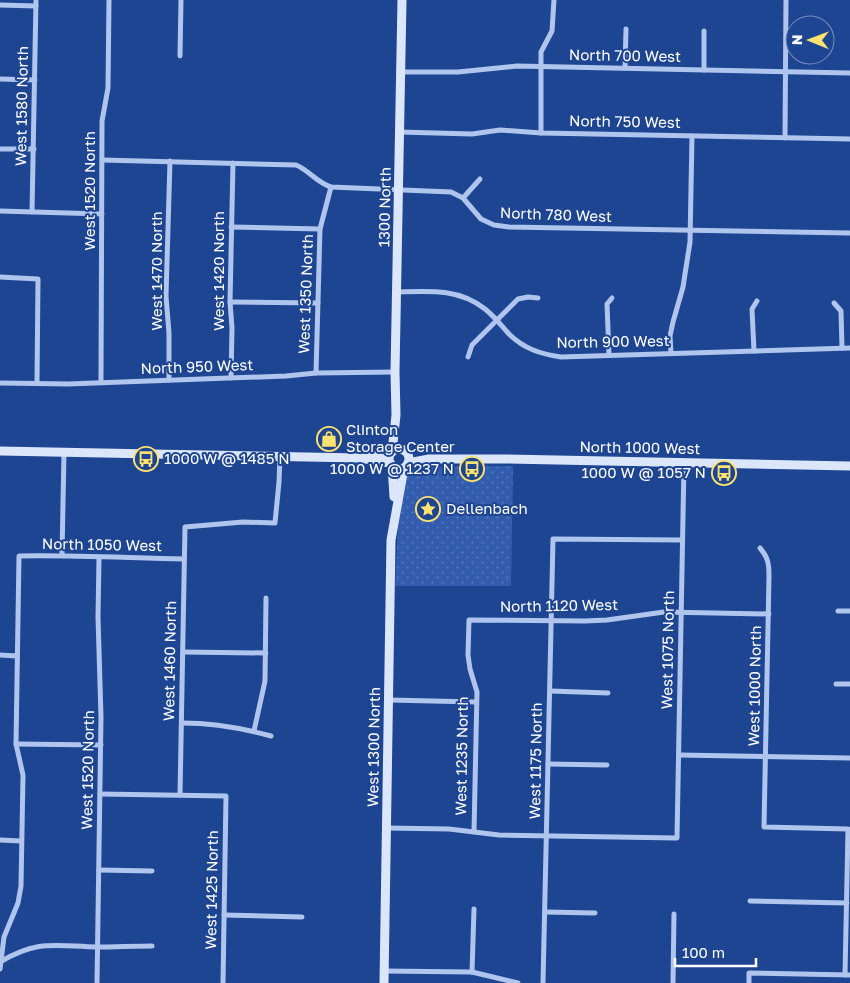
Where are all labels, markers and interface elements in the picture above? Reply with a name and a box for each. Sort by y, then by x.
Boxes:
north arrow [785,15,835,65]
text: N [788,34,805,45]
street label: North 700 West [569,45,681,65]
street label: West 1580 North [11,46,31,166]
street label: North 750 West [569,111,681,131]
street label: West 1520 North [80,131,98,251]
street label: 1300 North [374,167,394,247]
street label: North 780 West [500,203,612,225]
street label: West 1470 North [147,211,165,331]
street label: West 1420 North [209,211,227,331]
street label: West 1350 North [294,234,316,354]
street label: North 900 West [556,331,670,351]
street label: North 950 West [140,355,254,377]
place label: Clinton Storage Center [346,420,455,455]
shop icon: Clinton Storage Center [316,426,342,452]
street label: North 1000 West [579,437,701,457]
bus stop icon: 1000 W @ 1485 N [133,446,159,472]
place label: 1000 W @ 1485 N [164,449,290,467]
bus stop icon: 1000 W @ 1237 N [459,456,485,482]
place label: 1000 W @ 1237 N [330,459,454,477]
bus stop icon: 1000 W @ 1057 N [711,460,737,486]
place label: 1000 W @ 1057 N [581,463,706,481]
place icon: Dellenbach [415,496,441,522]
place label: Dellenbach [446,499,528,517]
street label: North 1050 West [42,534,162,554]
street label: West 1075 North [657,590,677,710]
street label: North 1120 West [500,595,618,615]
street label: West 1460 North [159,601,179,721]
street label: West 1000 North [744,625,764,747]
street label: West 1300 North [363,687,383,807]
street label: West 1235 North [451,696,471,816]
street label: West 1175 North [525,702,545,820]
street label: West 1520 North [77,710,97,830]
street label: West 1425 North [201,830,221,950]
scale bar [675,936,756,968]
text: 100 m [682,943,725,961]

